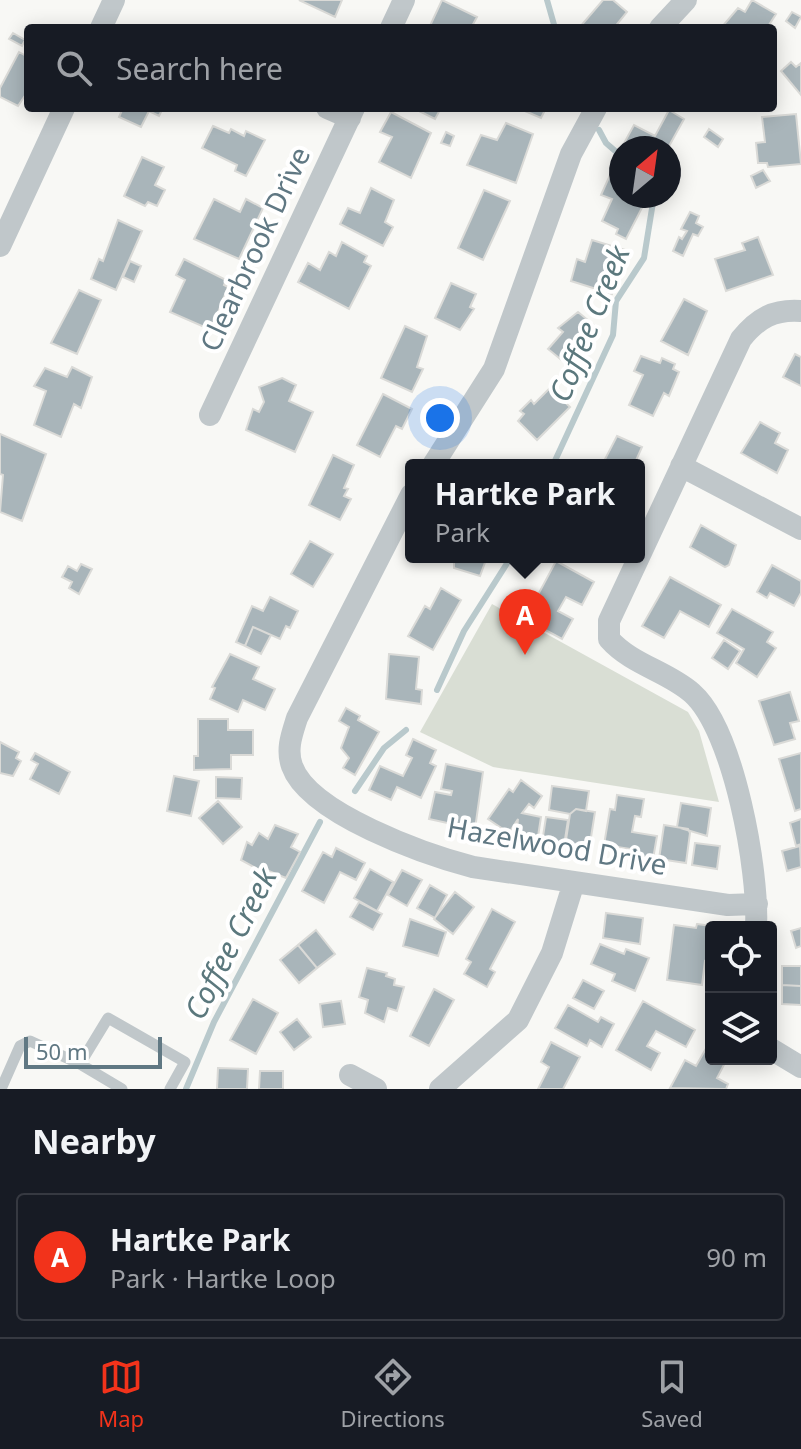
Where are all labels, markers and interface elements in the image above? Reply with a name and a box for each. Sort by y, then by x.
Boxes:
search box [24,24,777,112]
icon: search [52,46,96,90]
text: Search here [116,48,283,89]
north arrow [609,136,681,208]
street label: Clearbrook Drive [190,140,318,357]
water label: Coffee Creek [539,238,639,408]
your location [420,398,460,438]
popup [405,459,645,563]
text: Hartke Park [435,473,615,514]
text: Park [435,514,490,550]
pin: A [499,589,551,655]
street label: Hazelwood Drive [444,807,670,883]
water label: Coffee Creek [174,859,286,1026]
map controls [705,921,777,1065]
button: locate [705,921,777,993]
button: layers [705,993,777,1065]
scale bar [24,1033,162,1069]
text: 50 m [36,1036,87,1066]
text: Nearby [32,1118,156,1164]
text: Hartke Park [110,1219,290,1260]
text: A [51,1239,69,1275]
text: 90 m [706,1239,767,1275]
text: Park · Hartke Loop [110,1260,336,1296]
tab: Map [98,1355,144,1433]
tab: Directions [340,1355,445,1433]
tab: Saved [641,1355,703,1433]

